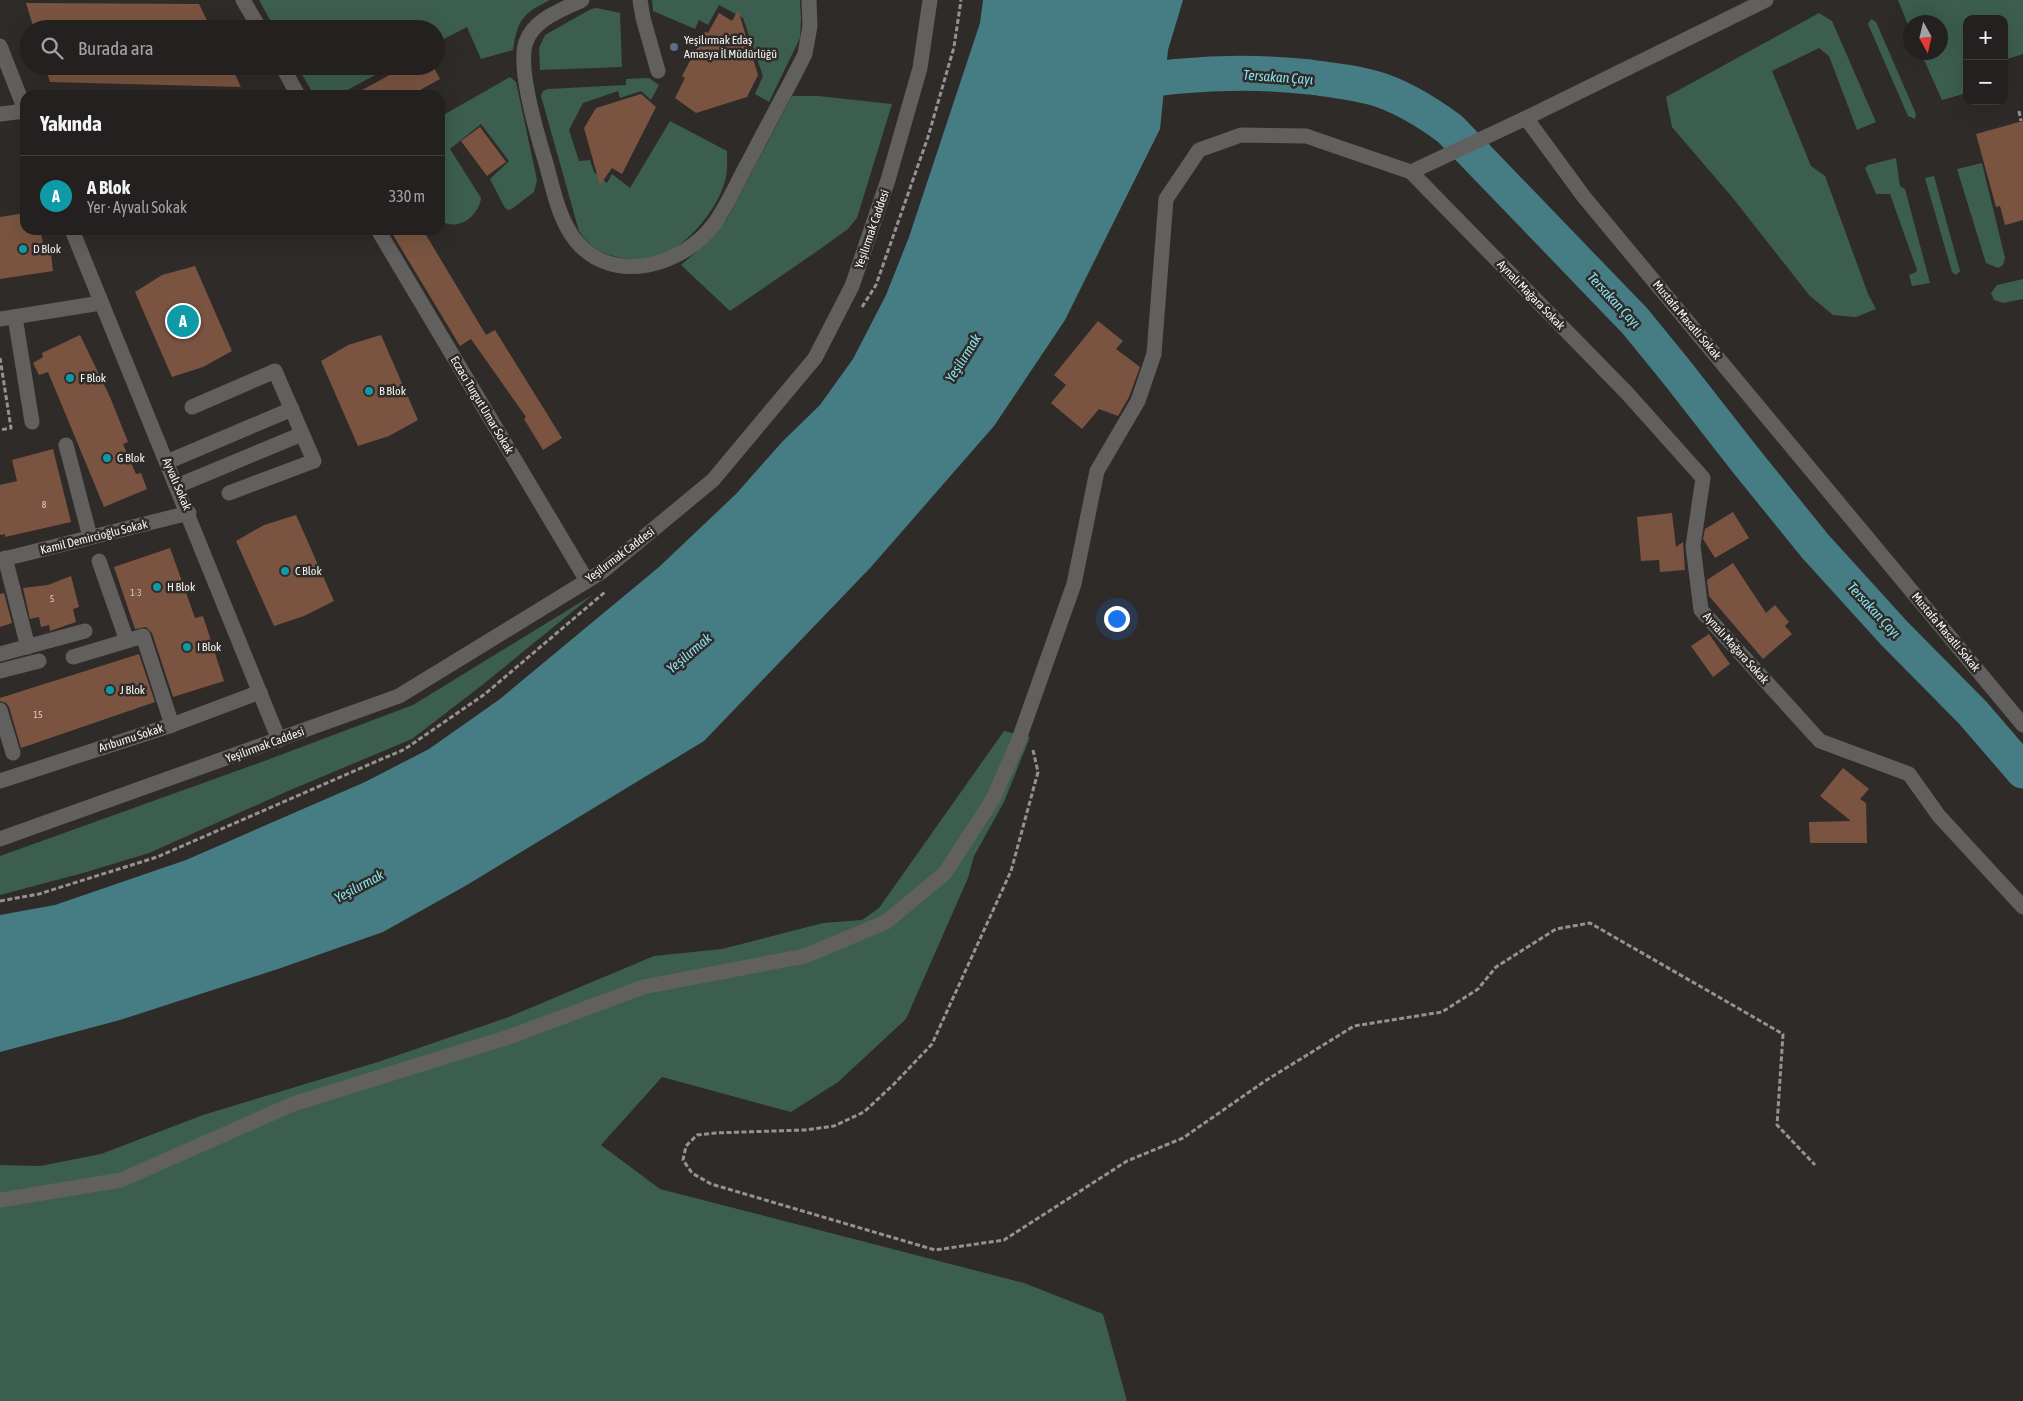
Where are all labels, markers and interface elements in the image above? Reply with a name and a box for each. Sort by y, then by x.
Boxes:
north arrow [1903,15,1948,60]
map controls [1963,15,2008,105]
button: + [1963,15,2008,60]
search box [20,20,445,75]
place label: Yeşilırmak Edaş Amasya İl Müdürlüğü [684,33,777,61]
icon: search [38,34,66,62]
text: Burada ara [78,37,154,59]
marker: Yeşilırmak Edaş Amasya İl Müdürlüğü [668,41,680,53]
button: − [1963,60,2008,105]
water label: Tersakan Çayı [1242,67,1314,87]
text: Yakında [40,111,102,135]
text: A Blok [87,176,130,198]
text: A [52,187,60,205]
text: 330 m [389,187,425,205]
street label: Yeşilırmak Caddesi [852,188,892,270]
text: Yer · Ayvalı Sokak [87,198,187,216]
place label: D Blok [33,242,62,256]
marker: D Blok [17,243,29,255]
street label: Aynalı Mağara Sokak [1494,257,1568,333]
water label: Tersakan Çayı [1584,269,1644,331]
street label: Mustafa Masatlı Sokak [1650,278,1725,363]
pin: A [167,302,199,340]
water label: Yeşilırmak [942,330,984,385]
street label: Eczacı Turgut Umar Sokak [447,354,517,457]
place label: F Blok [80,371,107,385]
marker: F Blok [64,372,76,384]
place label: B Blok [379,384,407,398]
marker: B Blok [363,385,375,397]
place label: G Blok [117,451,145,465]
marker: G Blok [101,452,113,464]
street label: Ayvalı Sokak [160,456,195,513]
house number: 8 [42,499,47,510]
street label: Kamil Demircioğlu Sokak [39,517,150,557]
street label: Yeşilırmak Caddesi [583,525,657,585]
place label: C Blok [295,564,322,578]
marker: C Blok [279,565,291,577]
water label: Tersakan Çayı [1844,579,1904,641]
place label: H Blok [167,580,196,594]
marker: H Blok [151,581,163,593]
house number: 1-3 [130,587,142,598]
street label: Mustafa Masatlı Sokak [1909,590,1984,675]
house number: 5 [50,593,55,604]
your location [1104,606,1130,632]
street label: Aynalı Mağara Sokak [1700,609,1772,687]
water label: Yeşilırmak [663,629,715,676]
place label: I Blok [197,640,222,654]
marker: I Blok [181,641,193,653]
place label: J Blok [120,683,146,697]
marker: J Blok [104,684,116,696]
house number: 15 [33,709,43,720]
street label: Arıburnu Sokak [97,721,166,755]
street label: Yeşilırmak Caddesi [224,724,306,766]
water label: Yeşilırmak [332,866,387,906]

